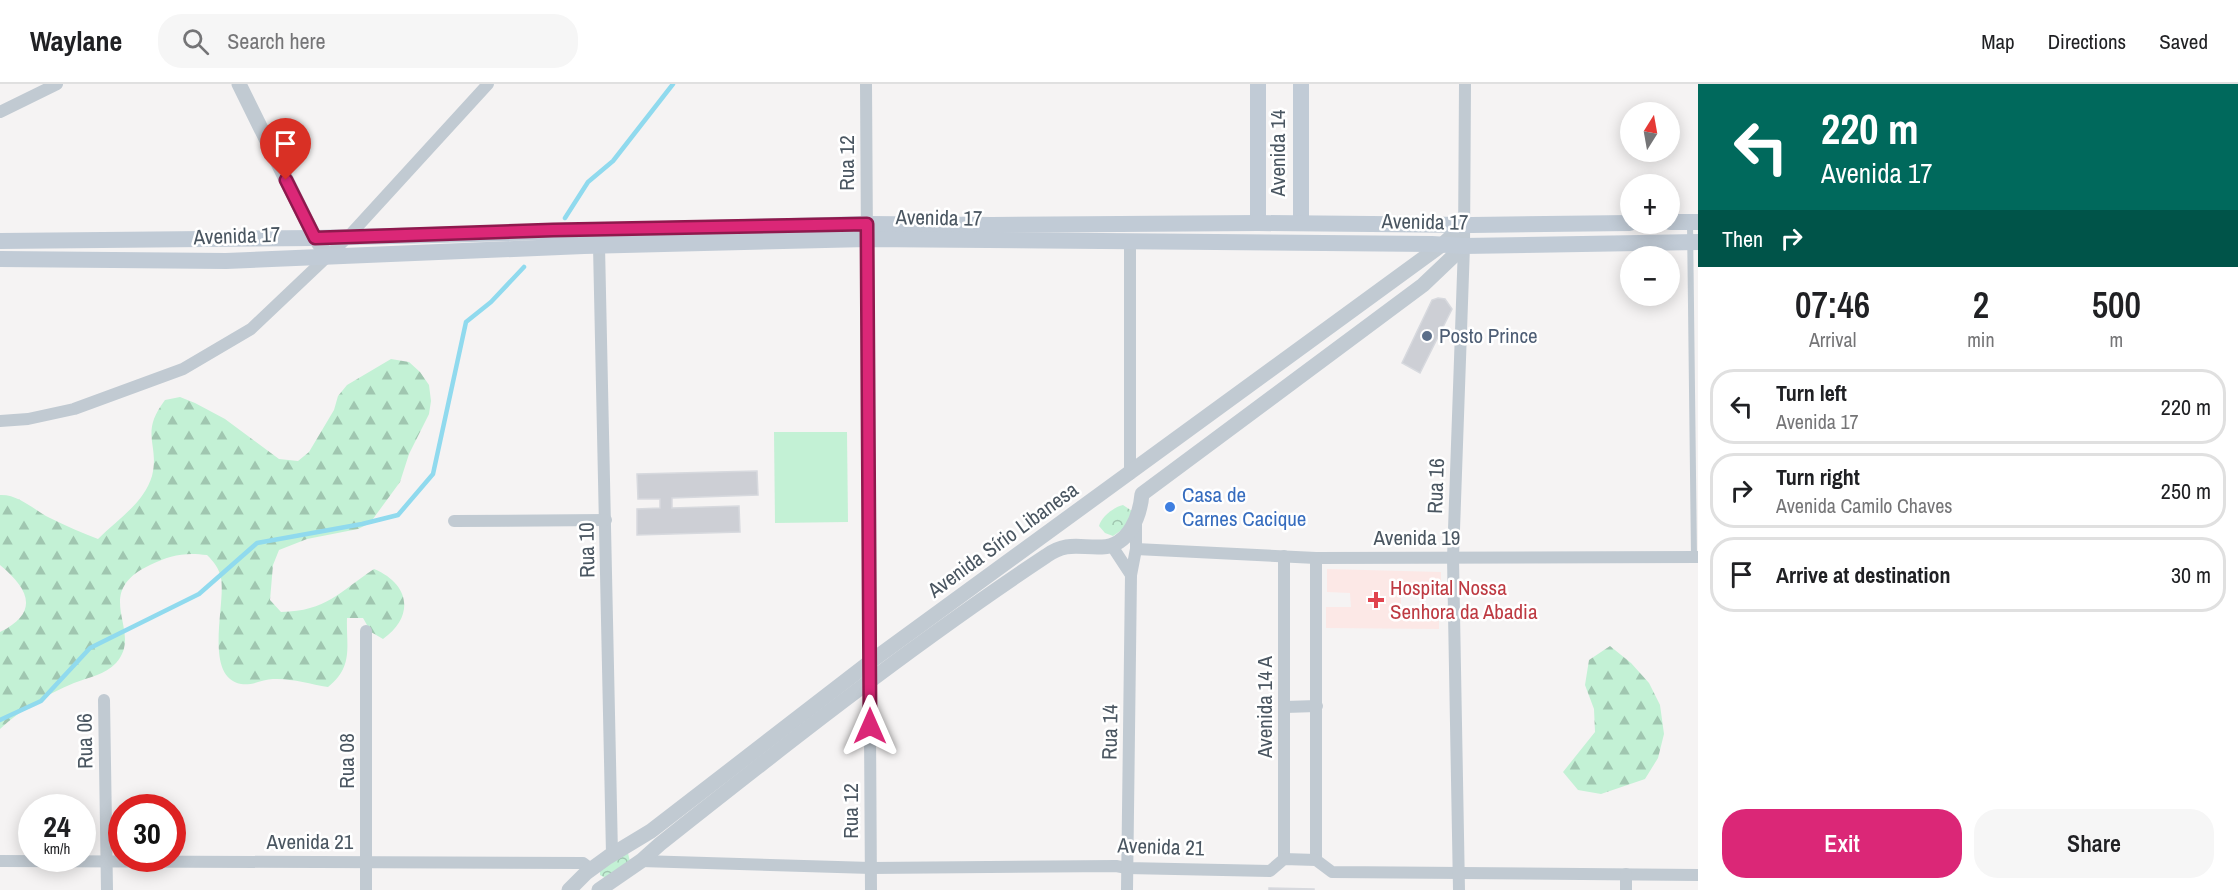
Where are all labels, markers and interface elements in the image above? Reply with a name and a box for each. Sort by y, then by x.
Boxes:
search box [158,14,578,68]
text: Waylane [30,22,122,60]
icon: search [179,25,212,58]
text: Search here [227,26,326,56]
text: Map [1981,27,2015,56]
text: Directions [2048,27,2126,56]
text: Saved [2159,27,2208,56]
text: 220 m [1821,101,1919,157]
north arrow [1620,102,1680,162]
map controls [1620,102,1680,306]
icon: left [1722,108,1800,186]
street label: Avenida 14 [1263,109,1292,197]
pin [260,118,311,180]
icon: arrive [269,127,302,160]
street label: Rua 12 [832,135,861,191]
text: Avenida 17 [1821,155,1933,191]
button: + [1620,174,1680,234]
street label: Avenida 17 [894,202,983,233]
street label: Avenida 17 [1380,206,1469,237]
street label: Avenida 17 [192,219,281,252]
icon: right [1775,222,1808,255]
text: Then [1722,224,1763,254]
button: − [1620,246,1680,306]
text: 07:46 [1795,281,1870,329]
text: 2 [1973,281,1989,329]
text: 500 [2092,281,2141,329]
place label: Posto Prince [1439,321,1538,350]
text: Arrival [1809,326,1856,353]
text: min [1967,326,1995,353]
text: m [2109,326,2123,353]
marker: Posto Prince [1420,329,1434,343]
text: Turn left [1776,378,1847,408]
icon: left [1725,390,1758,423]
text: 220 m [2161,392,2211,422]
text: Avenida 17 [1776,408,1859,435]
street label: Rua 16 [1420,458,1451,514]
text: Turn right [1776,462,1860,492]
icon: right [1725,474,1758,507]
street label: Avenida Sírio Libanesa [921,475,1084,605]
text: 250 m [2161,476,2211,506]
place label: Casa de Carnes Cacique [1182,480,1306,533]
text: Avenida Camilo Chaves [1776,492,1953,519]
marker: Casa de Carnes Cacique [1163,500,1177,514]
street label: Rua 10 [572,522,601,578]
street label: Avenida 19 [1373,523,1460,552]
icon: arrive [1725,558,1758,591]
text: Arrive at destination [1776,560,1950,590]
text: 30 m [2171,560,2211,590]
place label: Hospital Nossa Senhora da Abadia [1390,573,1538,626]
marker: Hospital Nossa Senhora da Abadia [1367,591,1385,609]
street label: Avenida 14 A [1250,655,1279,759]
position arrow [838,694,902,758]
street label: Rua 14 [1095,704,1124,760]
street label: Rua 06 [70,713,99,769]
street label: Rua 08 [332,733,361,789]
street label: Rua 12 [836,783,865,839]
speed limit sign: 30 [108,794,186,872]
text: 24 [43,806,71,846]
button: Exit [1722,809,1962,878]
button: Share [1974,809,2214,878]
street label: Avenida 21 [266,827,354,856]
street label: Avenida 21 [1116,830,1205,863]
text: km/h [44,838,70,859]

